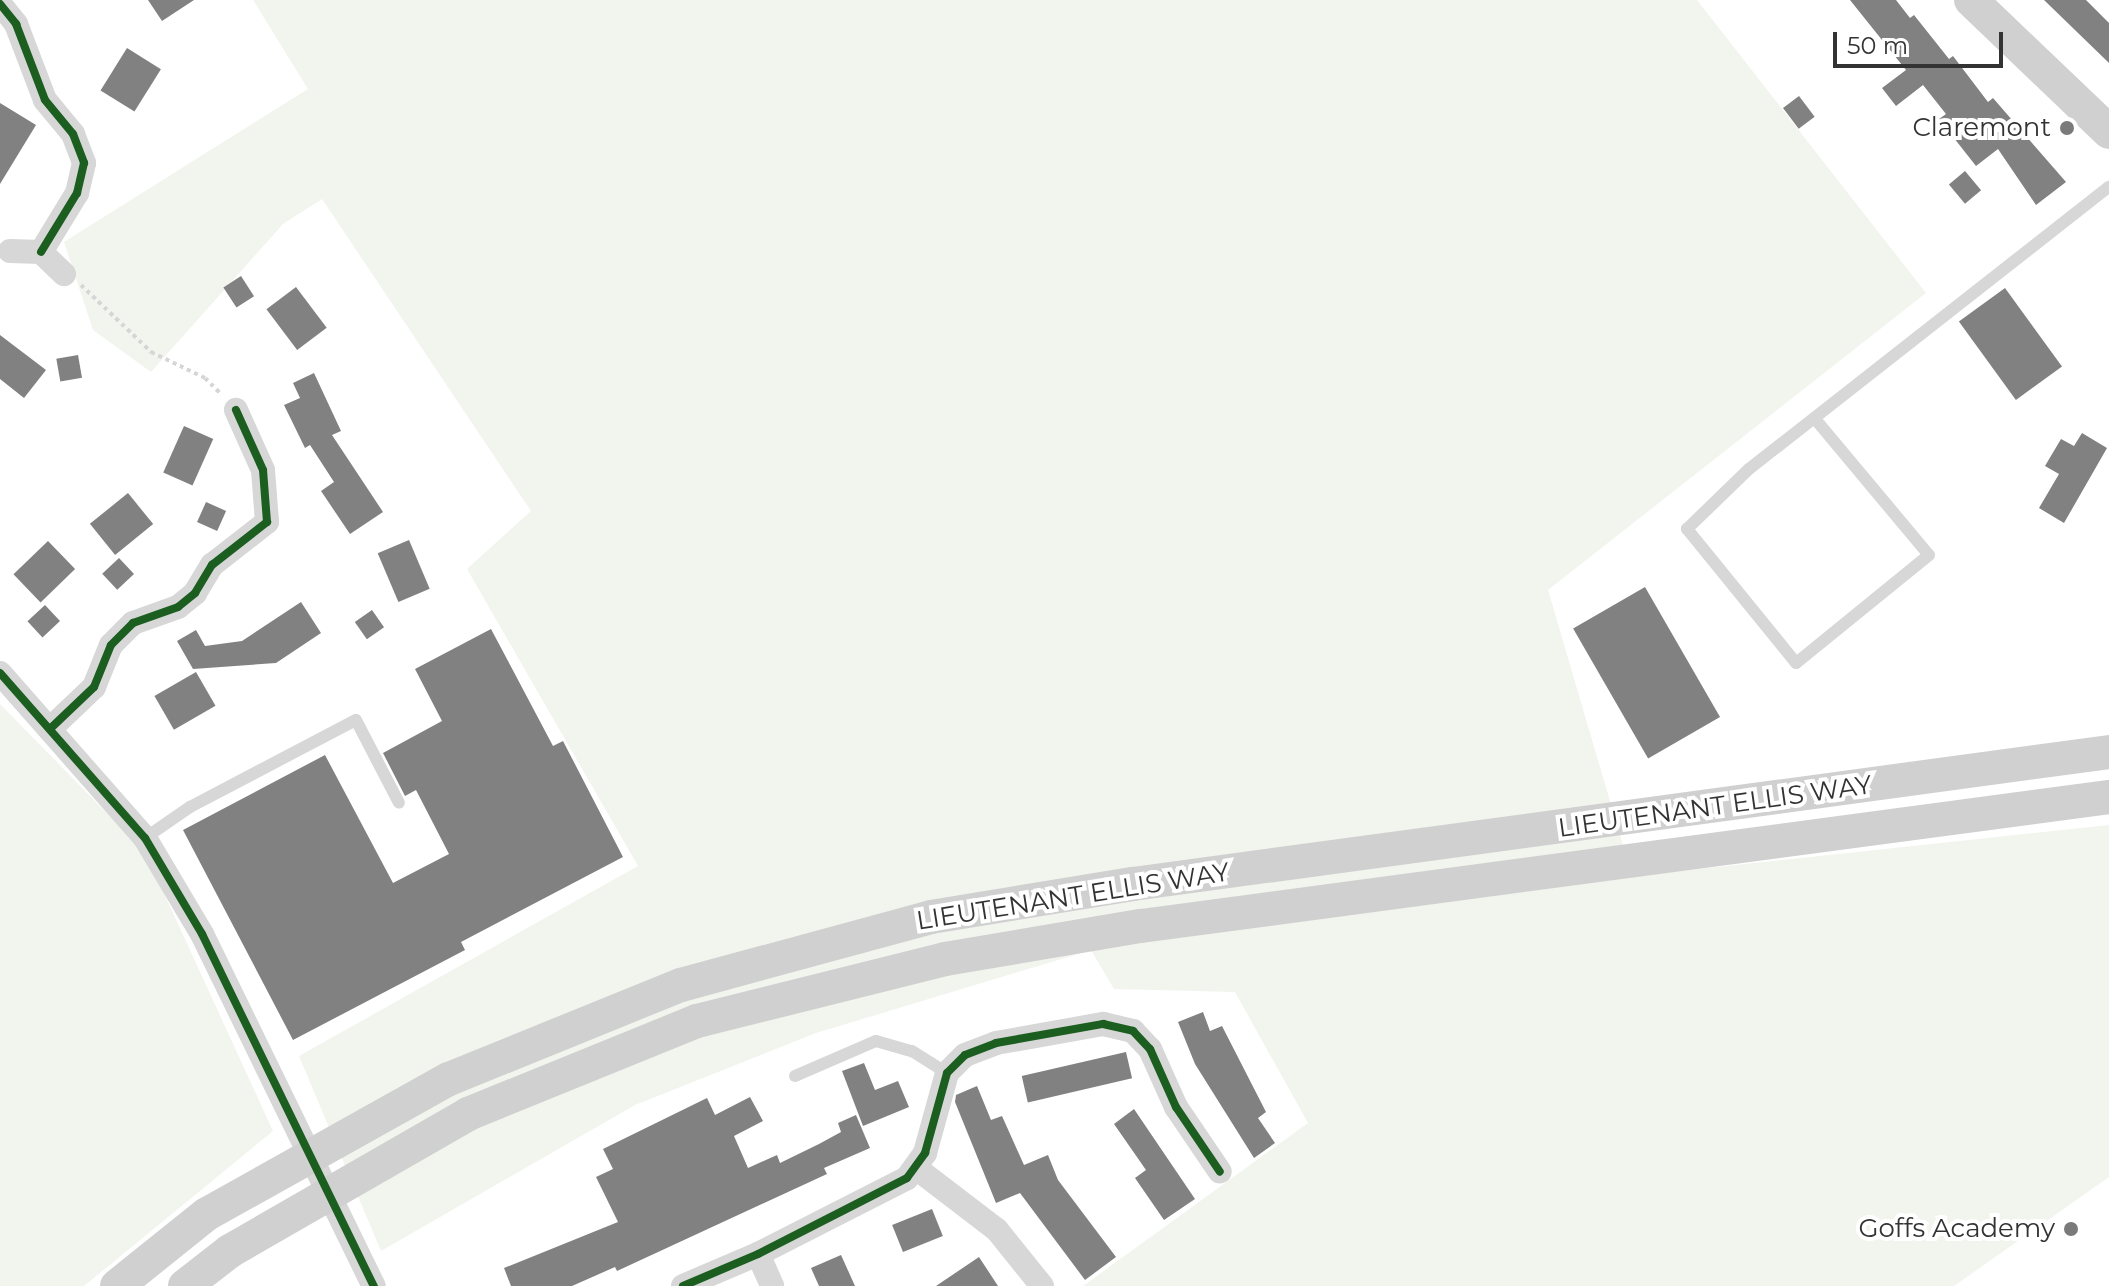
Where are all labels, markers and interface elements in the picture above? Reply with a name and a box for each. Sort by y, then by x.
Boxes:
scale bar [1837,16,2007,66]
text: 50 m [1847,31,1908,60]
place label: Claremont [1912,112,2051,144]
marker: Claremont [2058,119,2076,137]
street label: LIEUTENANT ELLIS WAY [1556,770,1874,844]
street label: LIEUTENANT ELLIS WAY [914,857,1232,937]
place label: Goffs Academy [1858,1213,2055,1245]
marker: Goffs Academy [2062,1220,2080,1238]

